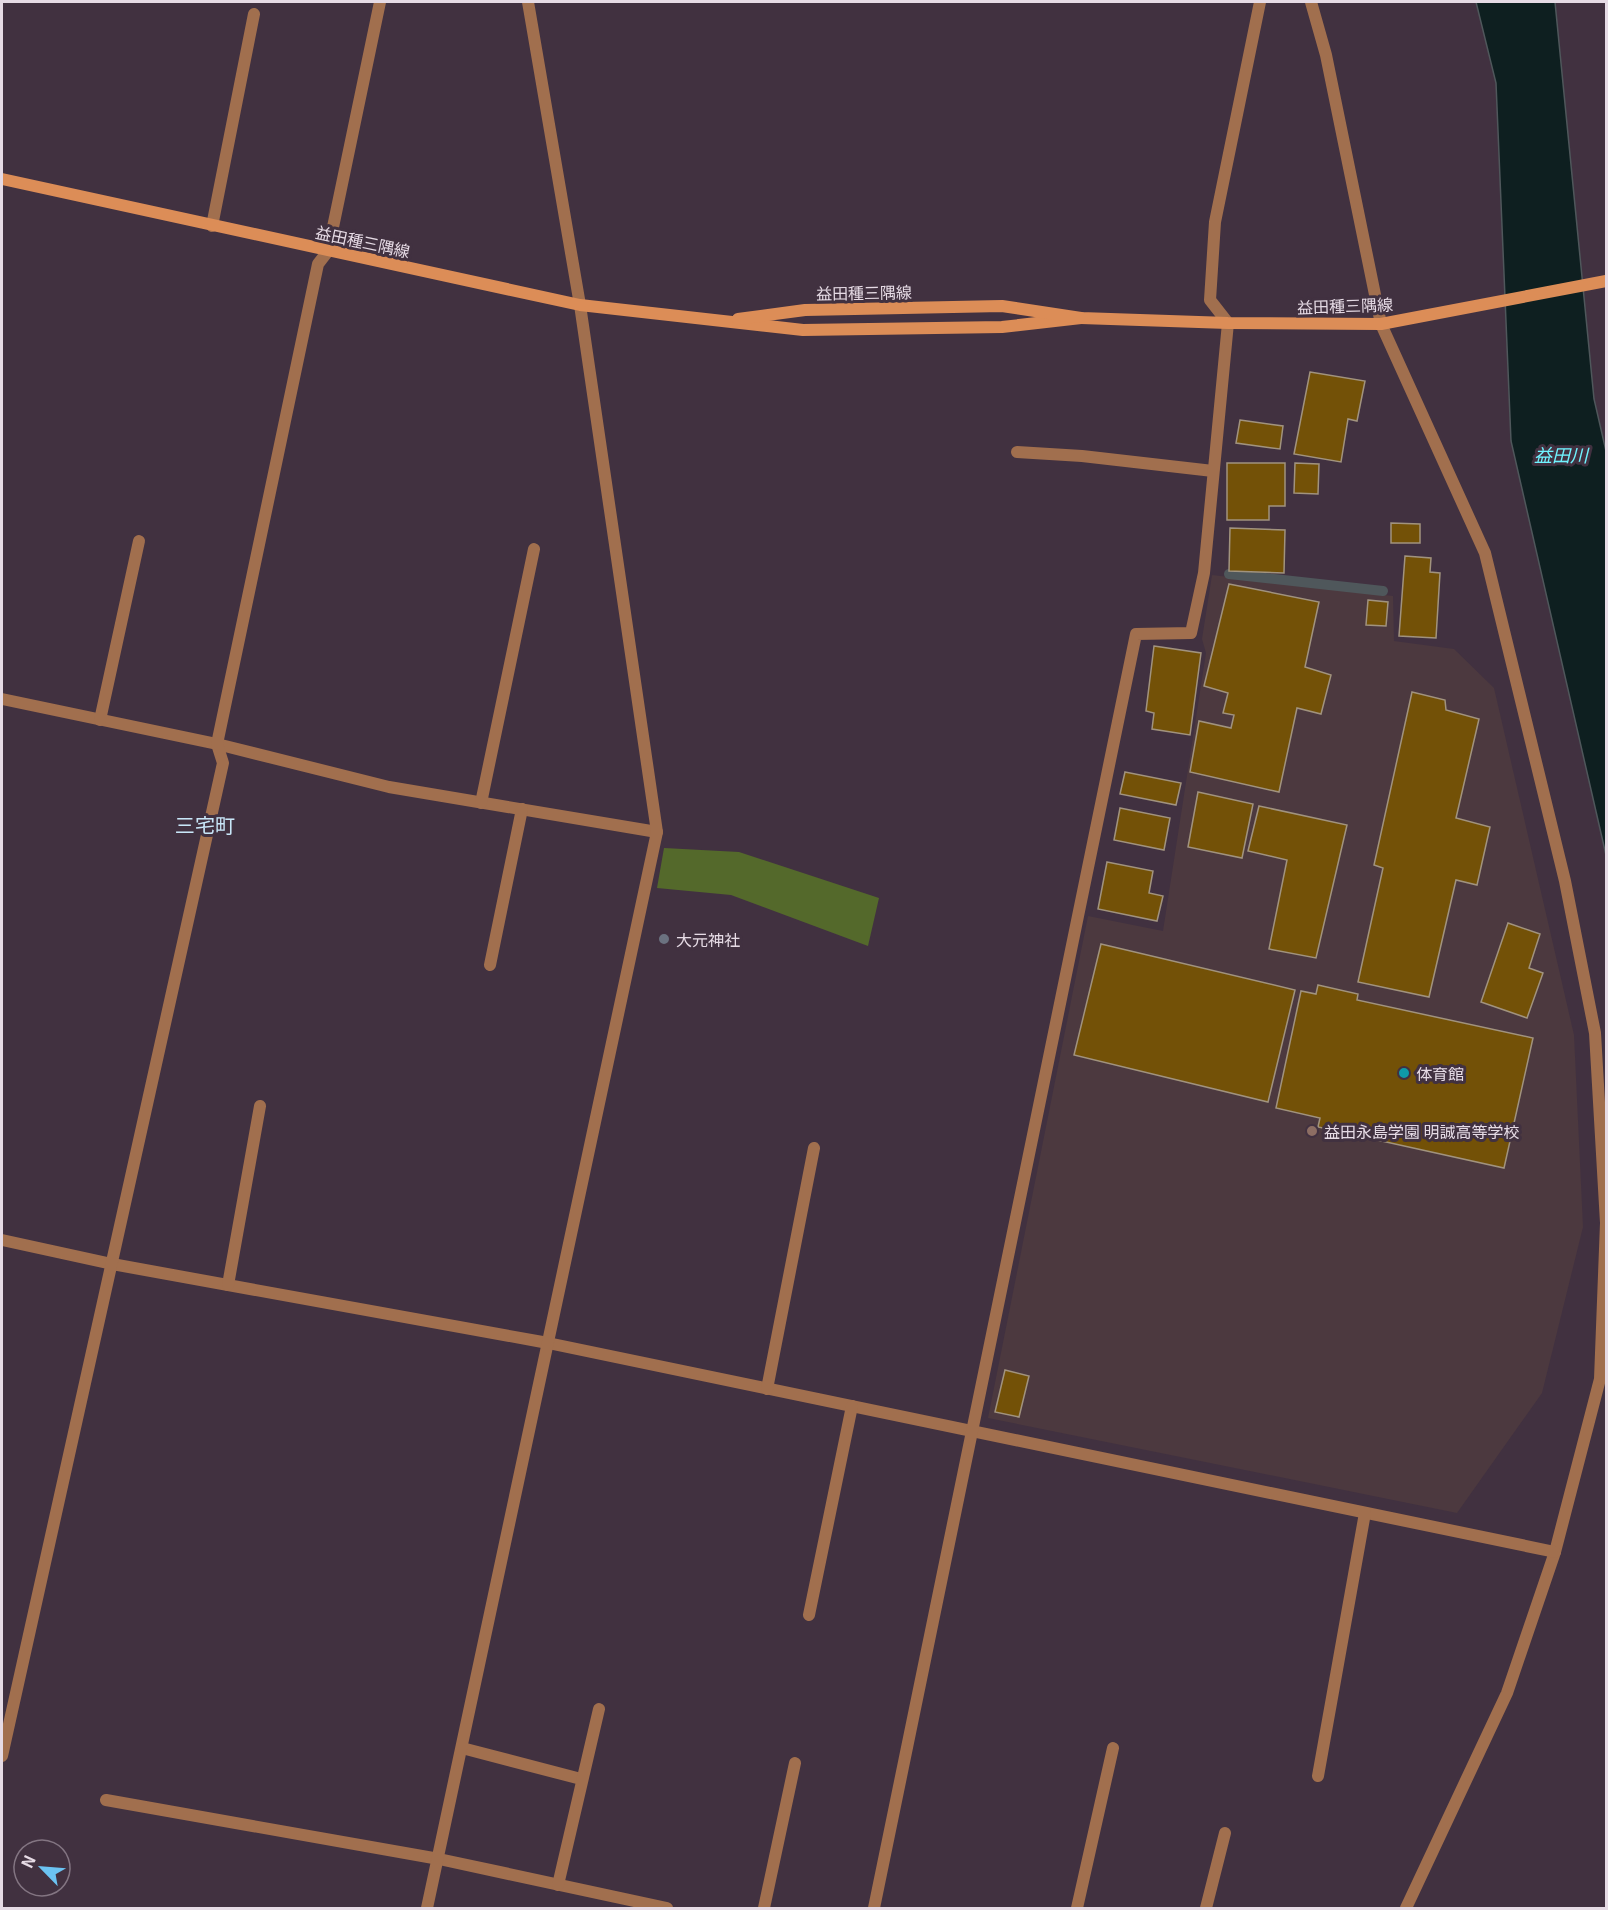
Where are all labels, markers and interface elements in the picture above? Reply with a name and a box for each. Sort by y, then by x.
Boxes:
street label: 益田種三隅線 [314,219,412,263]
street label: 益田種三隅線 [816,279,912,305]
street label: 益田種三隅線 [1297,291,1393,319]
water label: 益田川 [1534,441,1590,467]
district label: 三宅町 [175,810,235,839]
place label: 大元神社 [676,927,740,951]
marker: 大元神社 [657,932,671,946]
place label: 体育館 [1416,1061,1464,1085]
marker: 体育館 [1397,1066,1411,1080]
place label: 益田永島学園 明誠高等学校 [1324,1119,1520,1143]
marker: 益田永島学園 明誠高等学校 [1305,1124,1319,1138]
north arrow [12,1838,72,1898]
text: N [14,1851,41,1872]

